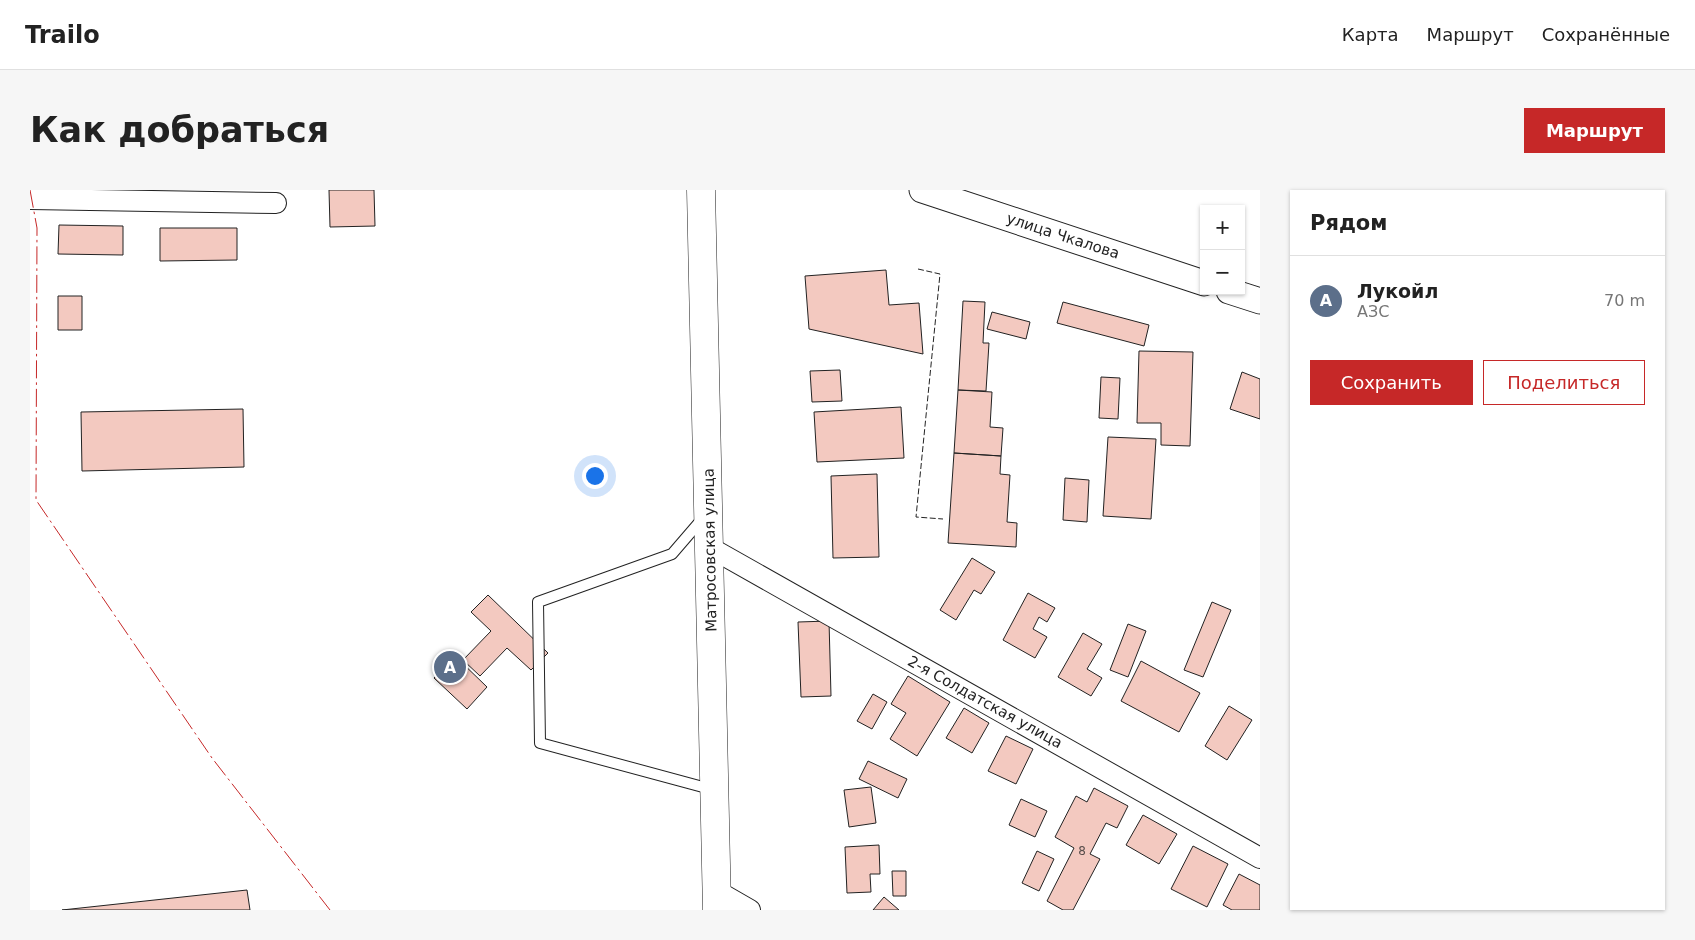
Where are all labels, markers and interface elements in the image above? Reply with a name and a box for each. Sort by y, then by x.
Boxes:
text: Trailo [25,21,100,49]
text: Карта [1342,24,1399,45]
text: Маршрут [1427,24,1514,45]
text: Сохранённые [1542,24,1670,45]
button: Маршрут [1524,108,1665,153]
text: Как добраться [30,110,329,150]
map controls [1200,205,1245,295]
button: + [1200,205,1245,250]
street label: улица Чкалова [1004,209,1122,263]
text: Рядом [1310,211,1387,235]
button: − [1200,250,1245,295]
text: Лукойл [1357,280,1438,302]
text: A [1320,291,1332,310]
text: 70 m [1604,291,1645,310]
text: АЗС [1357,302,1389,321]
button: Сохранить [1310,360,1473,405]
button: Поделиться [1483,360,1645,405]
your location [582,463,608,489]
street label: Матросовская улица [700,468,720,632]
pin: A [434,648,466,686]
street label: 2-я Солдатская улица [904,652,1066,752]
house number: 8 [1078,844,1086,858]

